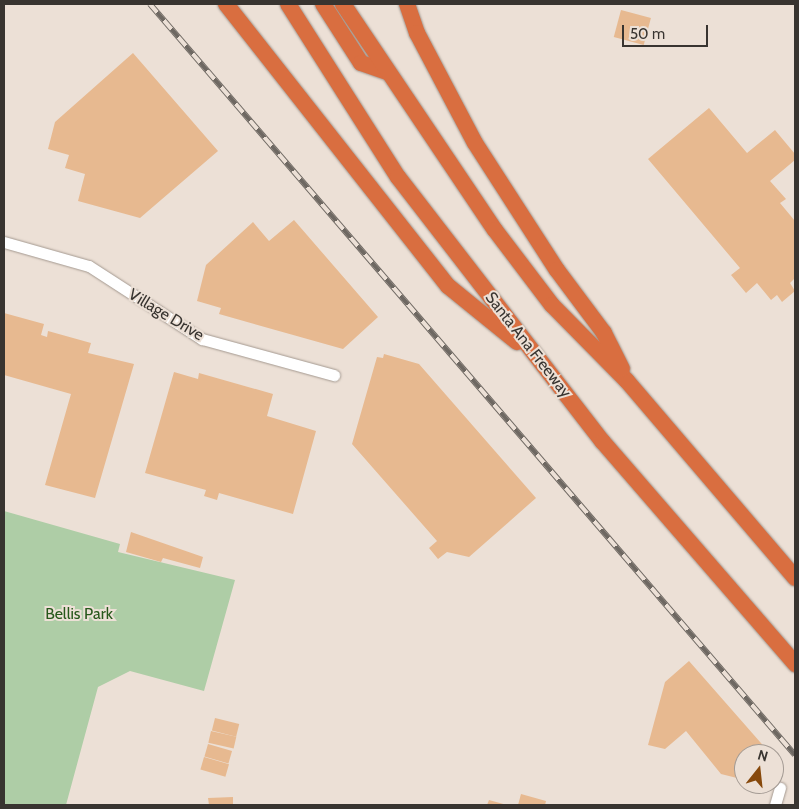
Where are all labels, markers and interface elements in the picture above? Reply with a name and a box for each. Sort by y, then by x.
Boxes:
scale bar [624,15,710,47]
text: 50 m [630,25,665,43]
street label: Village Drive [125,285,207,345]
street label: Santa Ana Freeway [481,288,575,402]
park label: Bellis Park [45,604,113,624]
north arrow [734,744,784,794]
text: N [756,746,770,766]

